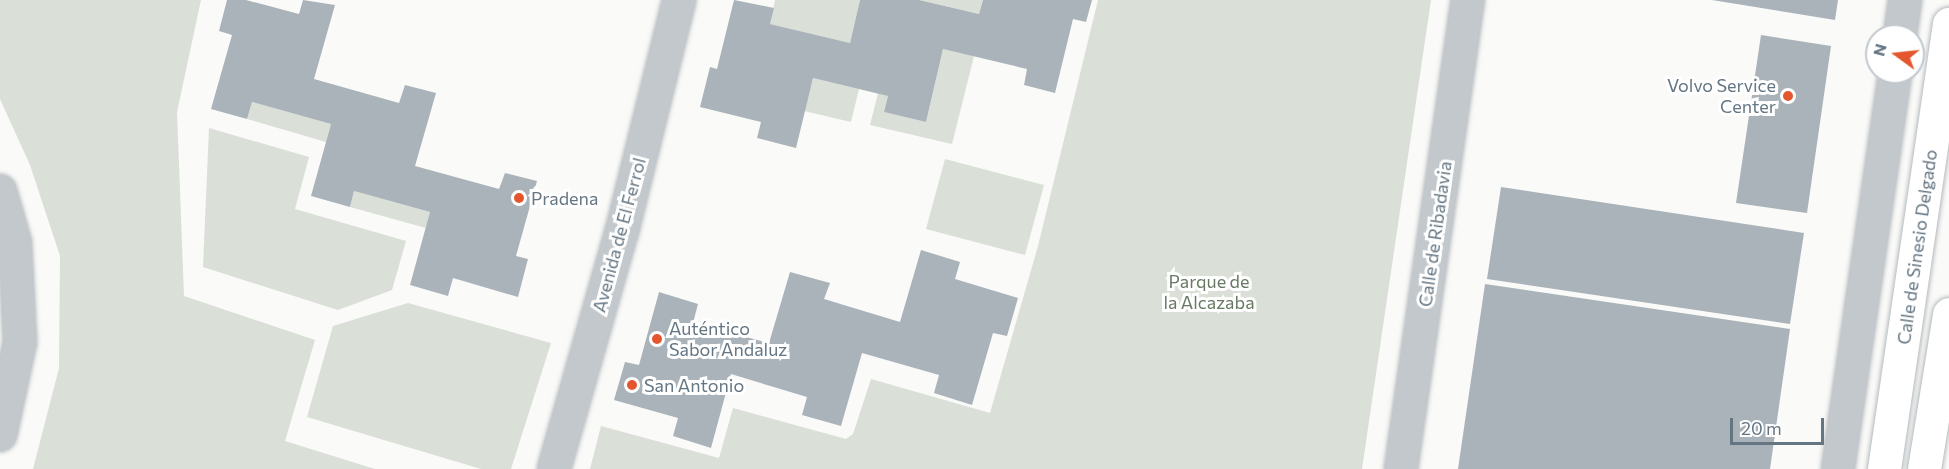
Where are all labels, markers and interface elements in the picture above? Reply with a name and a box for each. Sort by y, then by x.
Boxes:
north arrow [1865,24,1925,84]
text: N [1868,41,1890,58]
place label: Volvo Service Center [1667,75,1776,118]
marker: Volvo Service Center [1781,89,1795,103]
street label: Calle de Sinesio Delgado [1893,148,1941,346]
street label: Avenida de El Ferrol [588,155,650,315]
street label: Calle de Ribadavia [1414,160,1456,308]
place label: Pradena [531,187,598,209]
marker: Pradena [512,191,526,205]
park label: Parque de la Alcazaba [1163,271,1255,314]
place label: Auténtico Sabor Andaluz [669,318,787,360]
marker: Auténtico Sabor Andaluz [650,332,664,346]
place label: San Antonio [644,374,744,396]
marker: San Antonio [625,378,639,392]
scale bar [1733,406,1828,444]
text: 20 m [1741,417,1782,439]

